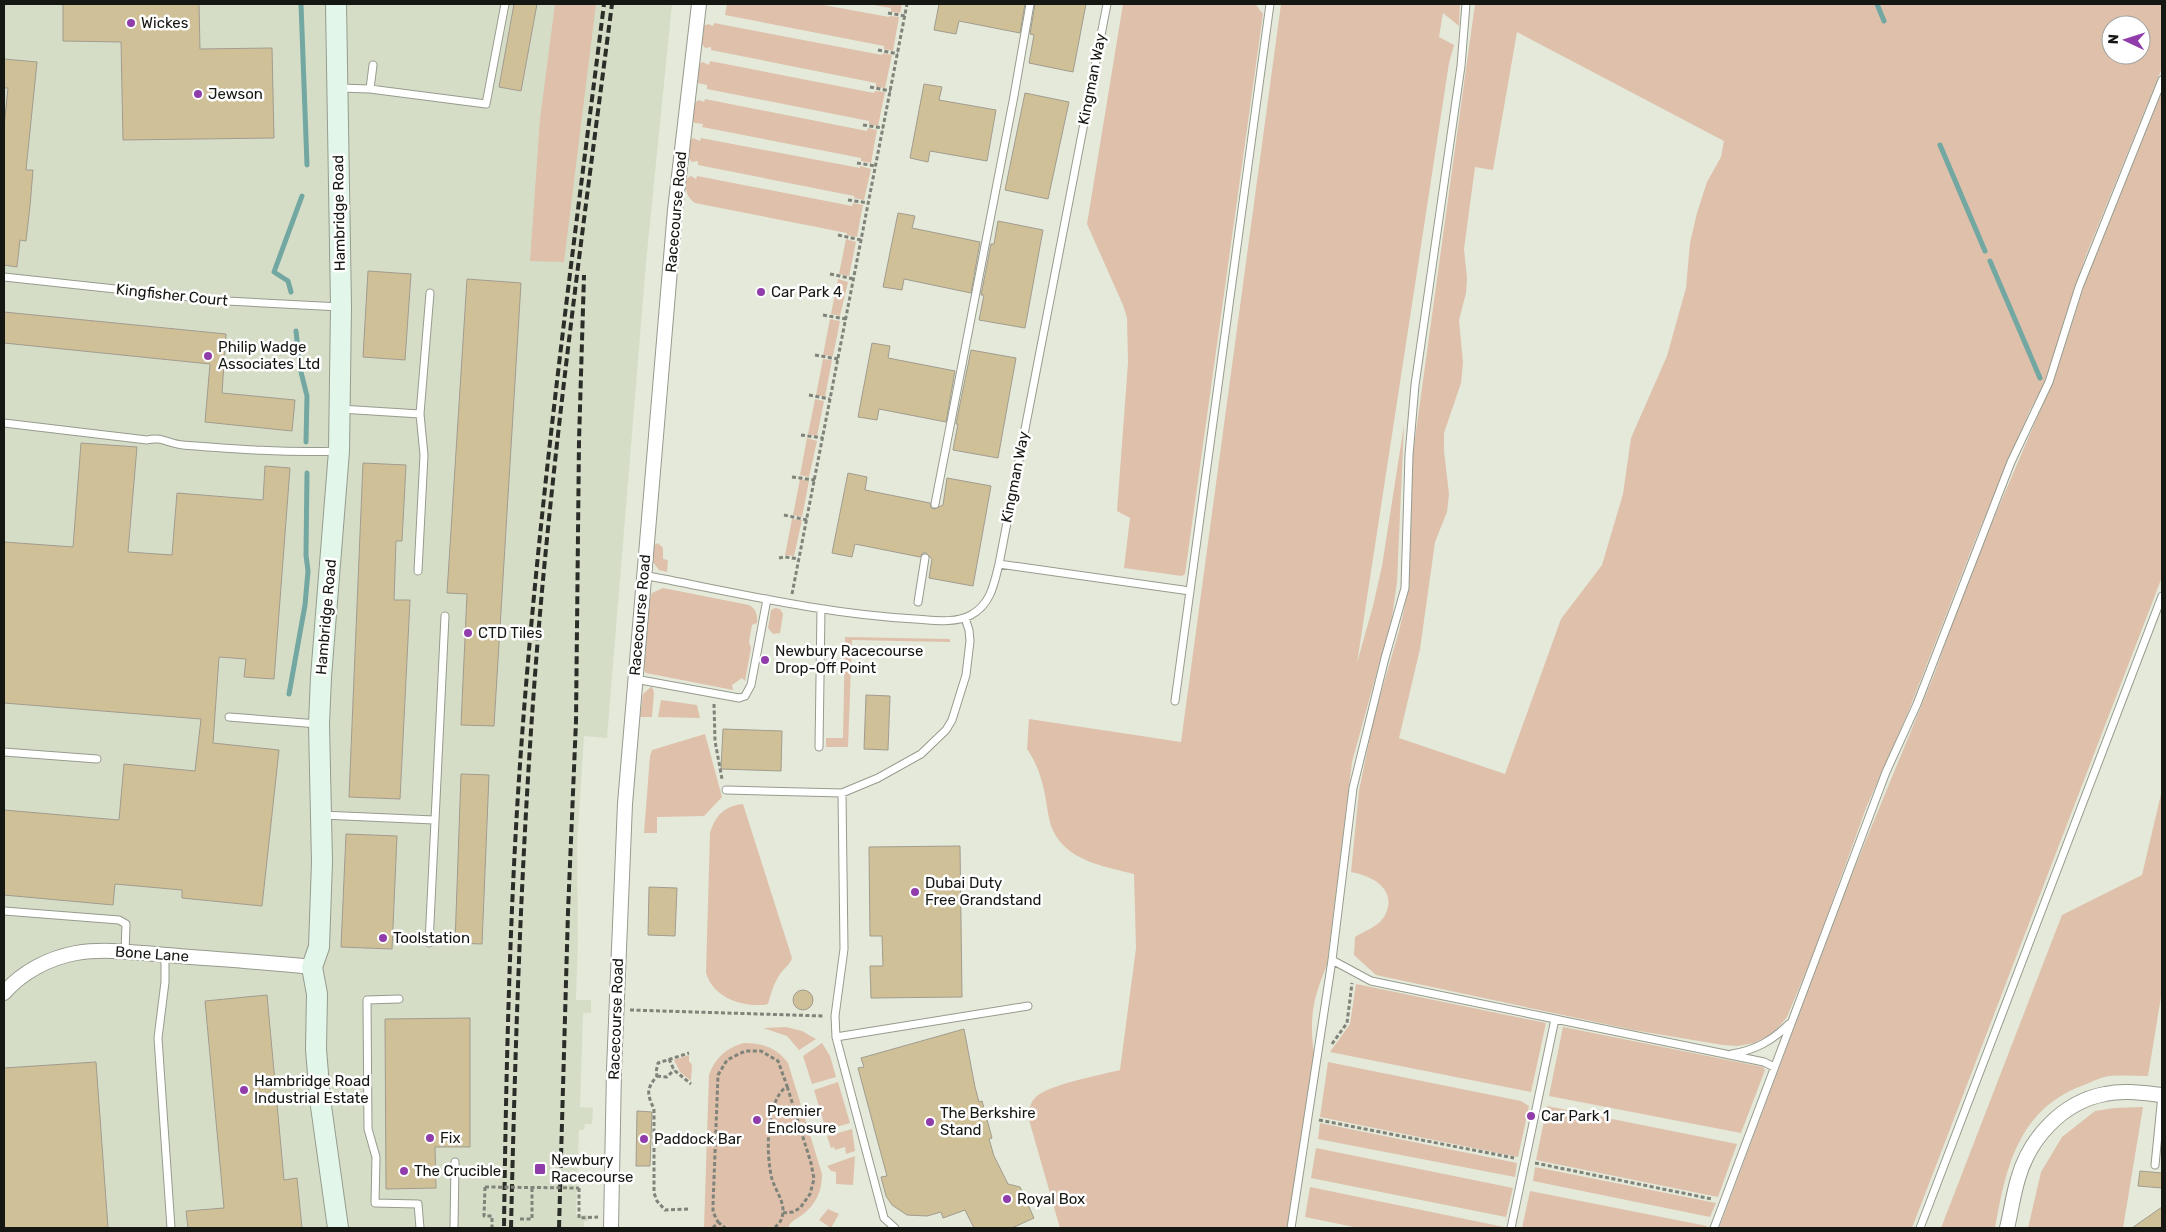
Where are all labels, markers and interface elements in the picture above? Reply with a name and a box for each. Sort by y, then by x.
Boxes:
place label: Wickes [141,14,189,32]
north arrow [2101,15,2151,65]
marker: Wickes [125,17,137,29]
street label: Kingman Way [1074,32,1110,126]
text: N [2105,34,2122,45]
place label: Jewson [208,85,263,103]
marker: Jewson [192,88,204,100]
street label: Racecourse Road [662,151,690,273]
street label: Hambridge Road [329,155,349,271]
street label: Kingfisher Court [115,280,229,310]
place label: Car Park 4 [771,283,842,301]
marker: Car Park 4 [755,286,767,298]
place label: Philip Wadge Associates Ltd [218,338,320,373]
marker: Philip Wadge Associates Ltd [202,350,214,362]
street label: Kingman Way [997,430,1033,524]
street label: Racecourse Road [626,554,654,676]
street label: Hambridge Road [312,558,340,676]
place label: CTD Tiles [478,624,543,642]
marker: CTD Tiles [462,627,474,639]
place label: Newbury Racecourse Drop-Off Point [775,642,923,677]
marker: Newbury Racecourse Drop-Off Point [759,654,771,666]
place label: Dubai Duty Free Grandstand [925,874,1041,909]
marker: Dubai Duty Free Grandstand [909,886,921,898]
place label: Toolstation [393,929,470,947]
marker: Toolstation [377,932,389,944]
street label: Bone Lane [114,942,190,966]
street label: Racecourse Road [605,958,627,1080]
place label: Hambridge Road Industrial Estate [254,1072,370,1107]
marker: Hambridge Road Industrial Estate [238,1084,250,1096]
place label: Premier Enclosure [767,1102,836,1137]
place label: The Berkshire Stand [940,1104,1036,1139]
place label: Car Park 1 [1541,1107,1609,1125]
marker: Car Park 1 [1525,1110,1537,1122]
marker: Premier Enclosure [751,1114,763,1126]
marker: The Berkshire Stand [924,1116,936,1128]
place label: Fix [440,1129,460,1147]
place label: Paddock Bar [654,1130,742,1148]
marker: Fix [424,1132,436,1144]
marker: Paddock Bar [638,1133,650,1145]
place label: Newbury Racecourse [551,1151,633,1186]
place label: The Crucible [414,1162,501,1180]
marker: Newbury Racecourse [533,1162,547,1176]
marker: The Crucible [398,1165,410,1177]
place label: Royal Box [1017,1190,1085,1208]
marker: Royal Box [1001,1193,1013,1205]

